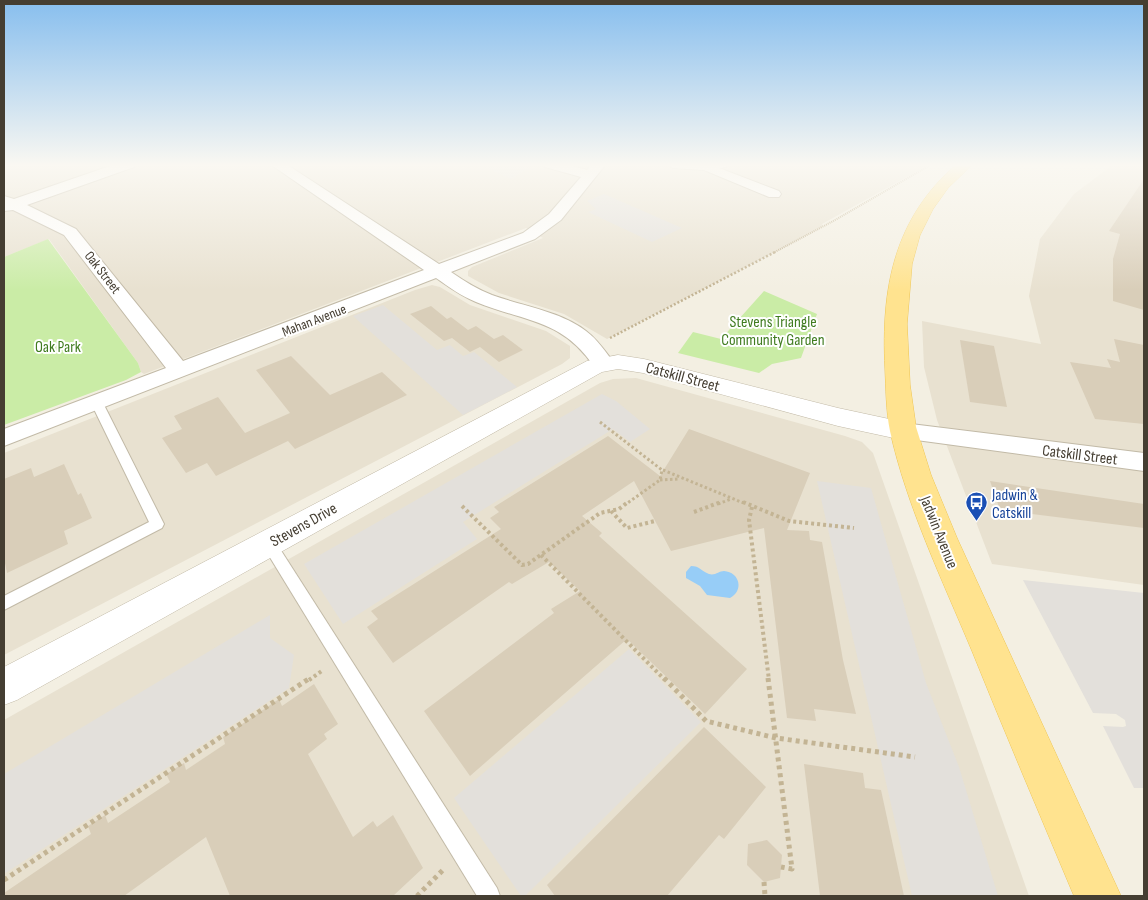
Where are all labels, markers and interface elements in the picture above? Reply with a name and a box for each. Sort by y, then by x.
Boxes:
street label: Oak Street [81,248,124,297]
street label: Mahan Avenue [280,300,349,341]
park label: Stevens Triangle Community Garden [721,313,825,350]
park label: Oak Park [35,338,81,357]
street label: Catskill Street [644,359,722,396]
street label: Catskill Street [1041,441,1119,470]
place label: Jadwin & Catskill [991,486,1038,523]
bus stop icon: Jadwin & Catskill [964,491,988,522]
street label: Jadwin Avenue [915,493,962,572]
street label: Stevens Drive [267,499,340,551]

